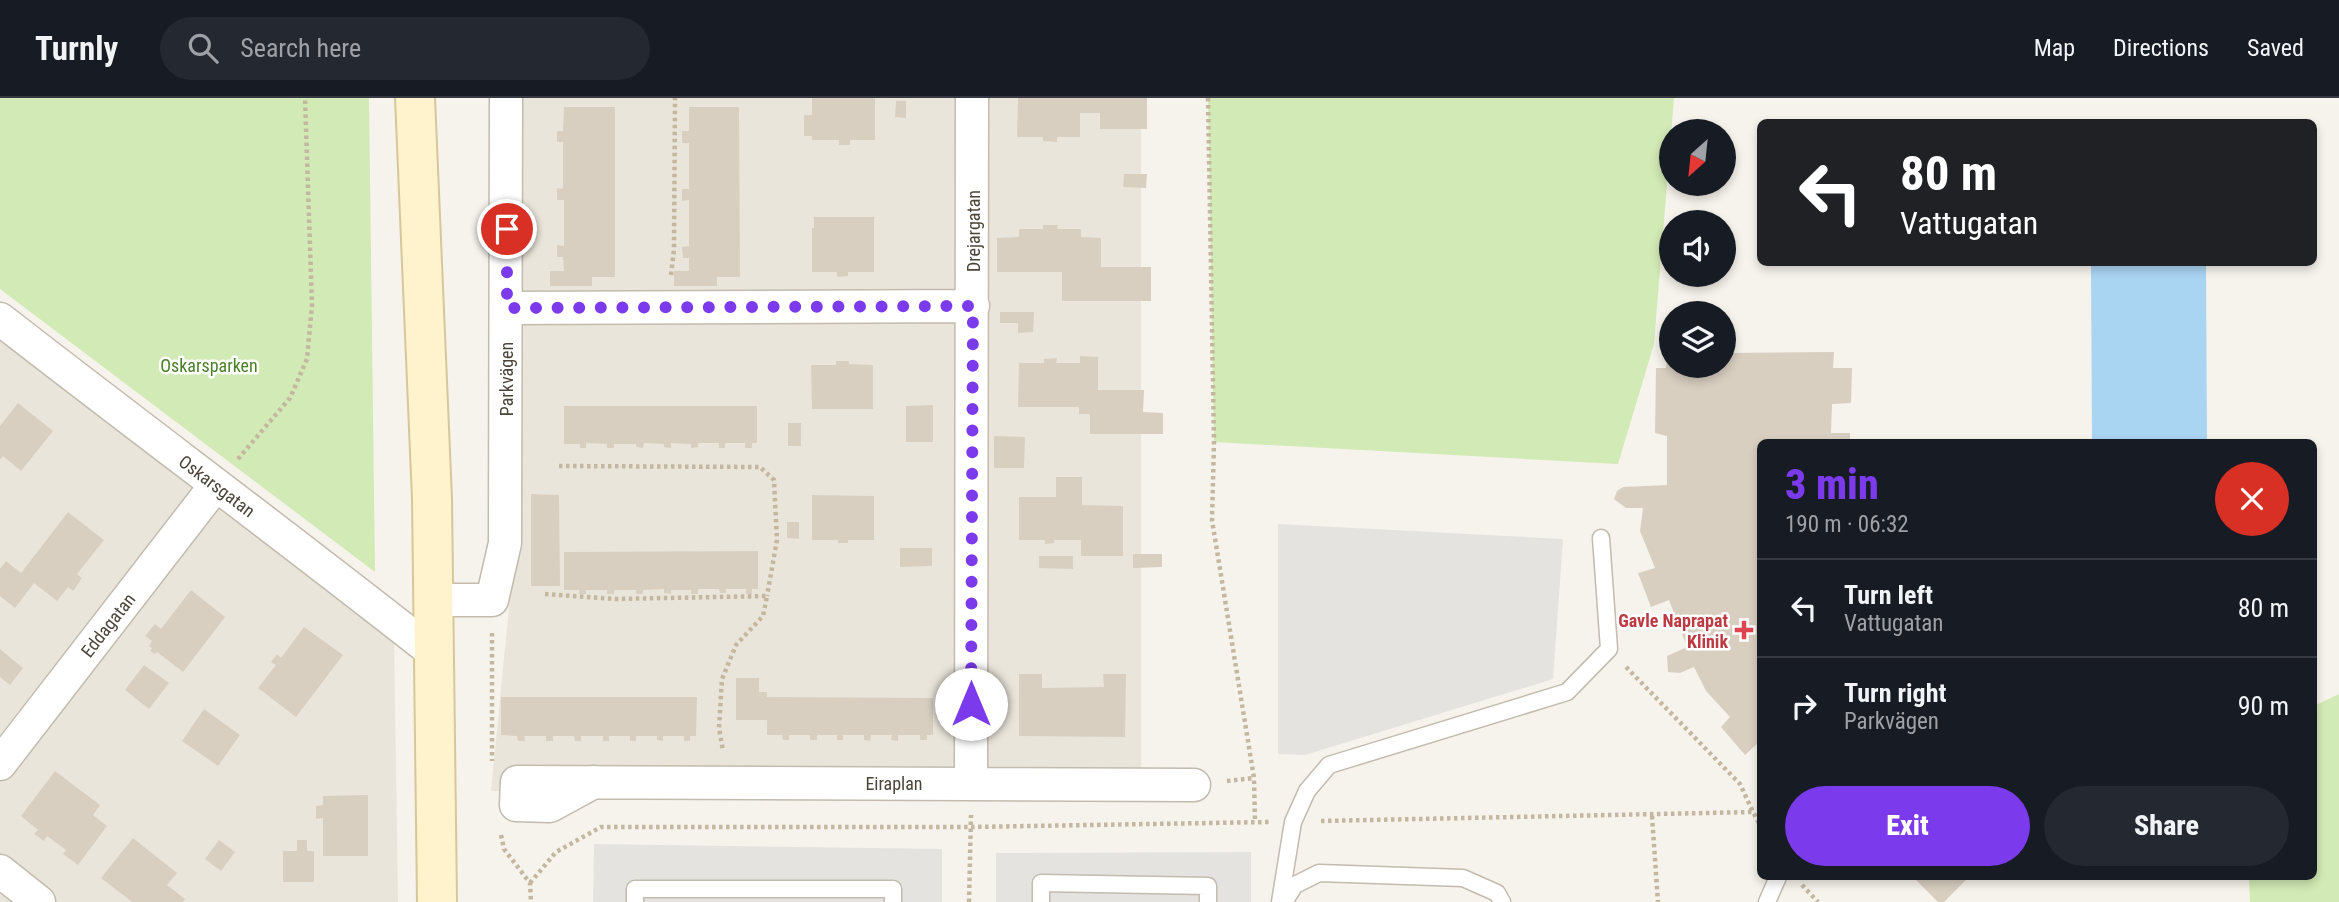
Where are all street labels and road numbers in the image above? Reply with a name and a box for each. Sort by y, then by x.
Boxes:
street label: Drejargatan [963,190,984,272]
street label: Parkvägen [496,342,517,416]
street label: Oskarsgatan [175,451,259,521]
street label: Eddagatan [77,589,139,661]
street label: Eiraplan [865,773,923,794]

